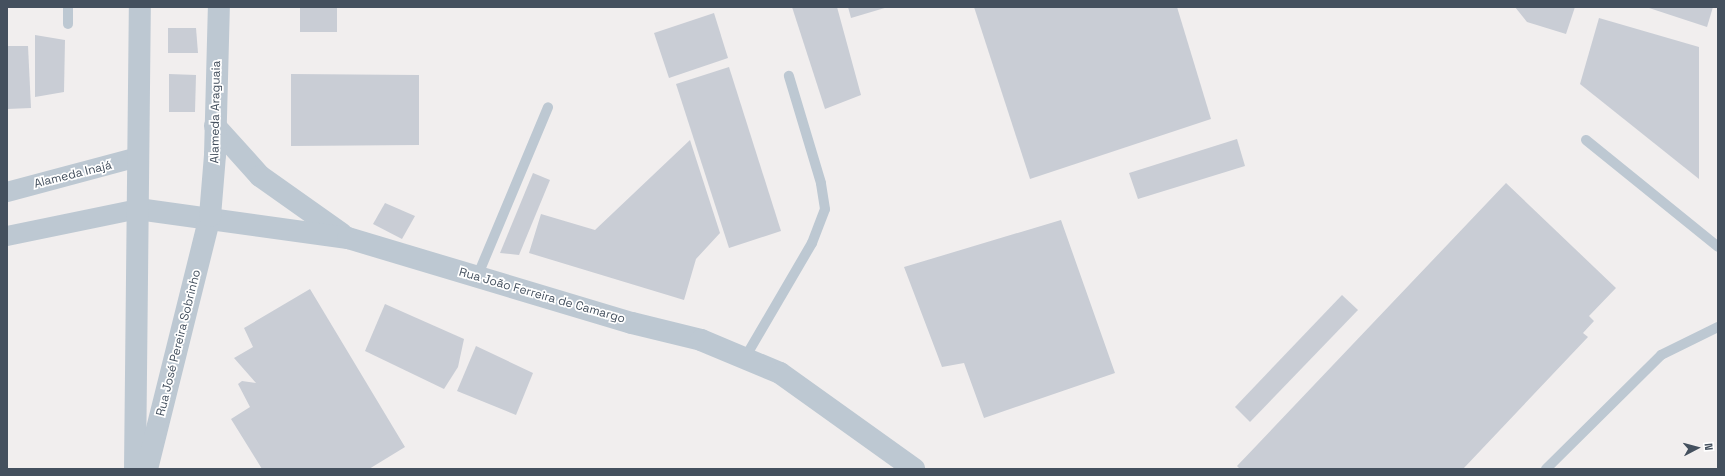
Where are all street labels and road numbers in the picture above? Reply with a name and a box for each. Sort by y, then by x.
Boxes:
street label: Alameda Araguaia [208,60,224,164]
street label: Alameda Inajá [33,158,113,192]
street label: Rua João Ferreira de Camargo [457,265,627,327]
street label: Rua José Pereira Sobrinho [154,268,204,418]

